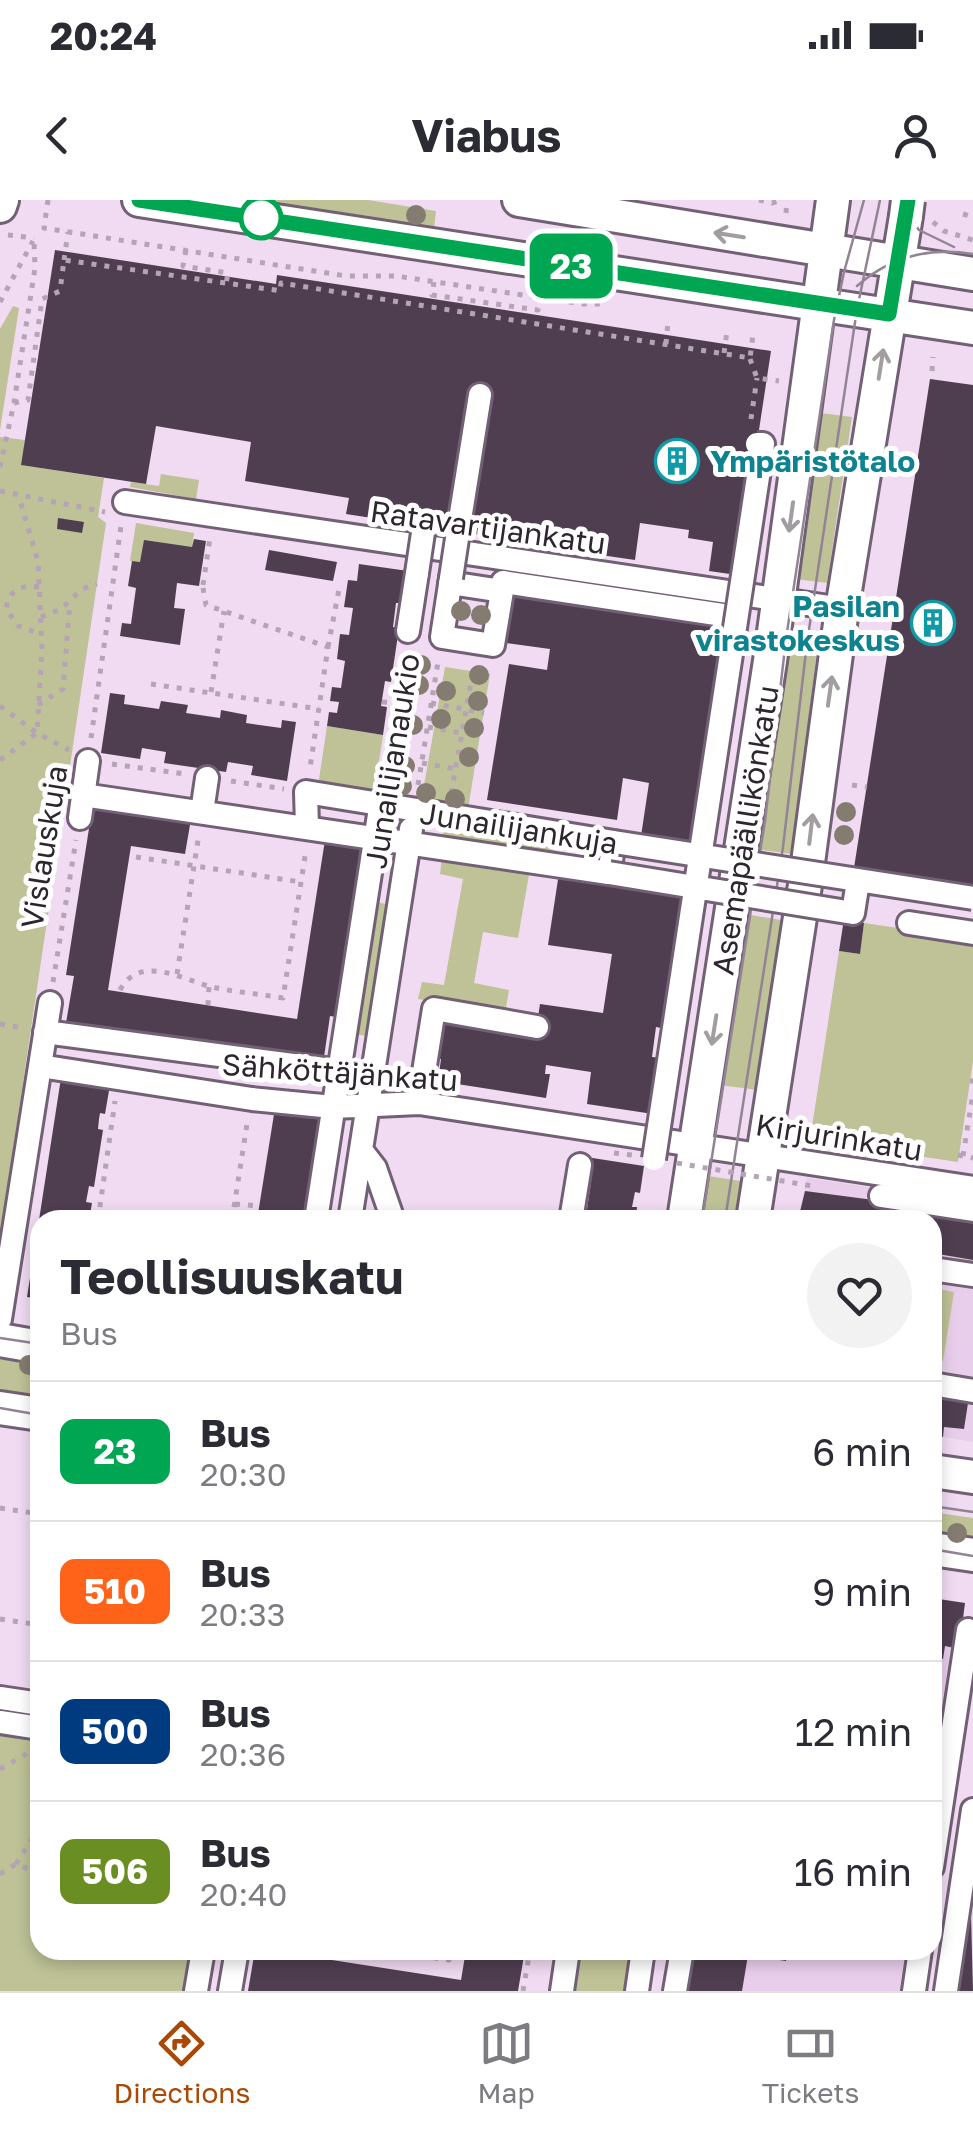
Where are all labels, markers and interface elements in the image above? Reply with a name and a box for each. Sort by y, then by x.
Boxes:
text: 20:24 [50,13,157,58]
icon: back [30,108,85,163]
text: Viabus [411,108,562,162]
icon: person [888,108,943,163]
unlabelled marker [240,197,282,239]
one-way arrow [714,225,746,243]
line badge: 23 [526,234,616,298]
text: 23 [550,245,592,287]
one-way arrow [873,349,891,381]
building icon: Ympäristötalo [654,438,700,484]
place label: Ympäristötalo [710,443,915,479]
street label: Ratavartijankatu [368,493,608,561]
one-way arrow [781,500,799,533]
place label: Pasilan virastokeskus [695,588,900,658]
building icon: Pasilan virastokeskus [910,600,956,646]
street label: Junailijanaukio [357,651,427,871]
one-way arrow [822,675,840,708]
street label: Asemapäällikönkatu [704,683,786,977]
street label: Vislauskuja [13,763,75,931]
street label: Junailijankuja [418,795,620,861]
one-way arrow [802,813,821,846]
one-way arrow [705,1013,723,1046]
street label: Sähköttäjänkatu [221,1046,459,1098]
street label: Kirjurinkatu [753,1106,925,1168]
button: heart [807,1243,912,1348]
text: Teollisuuskatu [60,1247,404,1305]
text: Bus [60,1314,118,1352]
text: Bus [200,1410,271,1455]
text: 6 min [812,1429,912,1474]
text: 23 [94,1430,136,1472]
text: 20:30 [200,1455,287,1493]
text: Bus [200,1550,271,1595]
text: 9 min [812,1569,912,1614]
text: 510 [84,1570,146,1612]
text: 20:33 [200,1595,285,1633]
text: Bus [200,1690,271,1735]
text: 12 min [795,1709,912,1754]
text: 500 [82,1710,148,1752]
text: 20:36 [200,1735,286,1773]
text: Bus [200,1830,271,1875]
text: 16 min [794,1849,912,1894]
text: 506 [82,1850,148,1892]
text: 20:40 [200,1875,287,1913]
tab: Directions [114,2016,250,2109]
tab: Map [478,2016,535,2109]
tab: Tickets [762,2016,859,2109]

